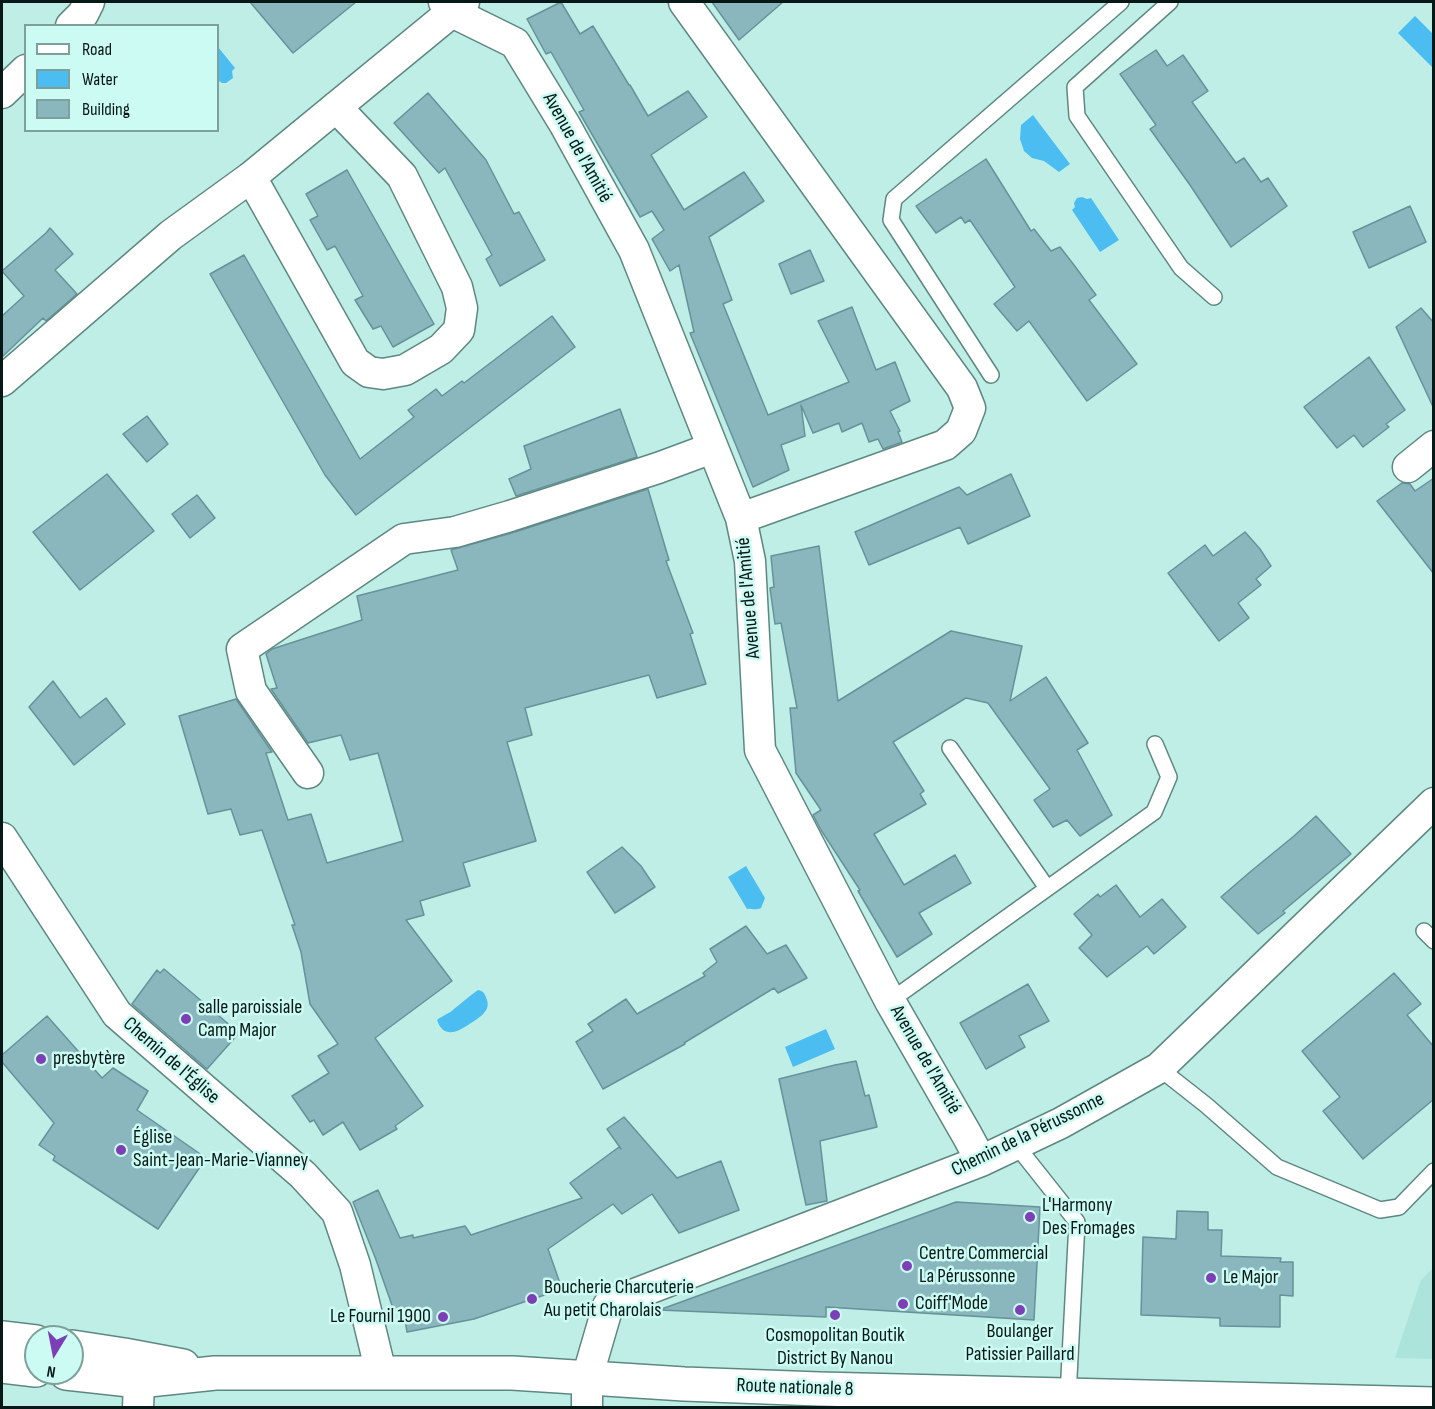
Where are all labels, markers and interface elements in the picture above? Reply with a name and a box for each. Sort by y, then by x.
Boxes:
legend [24,24,219,132]
text: Road [82,39,112,60]
text: Water [82,69,118,90]
street label: Avenue de l'Amitié [537,89,617,207]
text: Building [82,99,130,120]
street label: Avenue de l'Amitié [732,536,766,660]
place label: salle paroissiale Camp Major [198,996,302,1043]
street label: Avenue de l'Amitié [884,1001,966,1119]
street label: Chemin de l'Église [118,1012,224,1110]
marker: salle paroissiale Camp Major [179,1012,193,1026]
place label: presbytère [53,1047,125,1071]
marker: presbytère [34,1052,48,1066]
street label: Chemin de la Pérussonne [948,1088,1108,1182]
place label: Église Saint-Jean-Marie-Vianney [133,1126,308,1173]
marker: Église Saint-Jean-Marie-Vianney [114,1143,128,1157]
place label: L'Harmony Des Fromages [1042,1194,1135,1241]
marker: L'Harmony Des Fromages [1023,1210,1037,1224]
place label: Centre Commercial La Pérussonne [919,1242,1048,1289]
marker: Centre Commercial La Pérussonne [900,1259,914,1273]
place label: Le Major [1223,1266,1279,1290]
marker: Le Major [1204,1271,1218,1285]
place label: Boucherie Charcuterie Au petit Charolais [544,1276,694,1323]
marker: Boucherie Charcuterie Au petit Charolais [525,1292,539,1306]
place label: Coiff'Mode [915,1292,988,1316]
marker: Coiff'Mode [896,1297,910,1311]
marker: Boulanger Patissier Paillard [1013,1303,1027,1317]
place label: Le Fournil 1900 [330,1305,431,1329]
marker: Cosmopolitan Boutik District By Nanou [828,1308,842,1322]
marker: Le Fournil 1900 [436,1310,450,1324]
place label: Boulanger Patissier Paillard [965,1320,1075,1367]
place label: Cosmopolitan Boutik District By Nanou [765,1324,905,1371]
north arrow [24,1325,84,1385]
text: N [45,1361,57,1381]
street label: Route nationale 8 [736,1374,854,1402]

